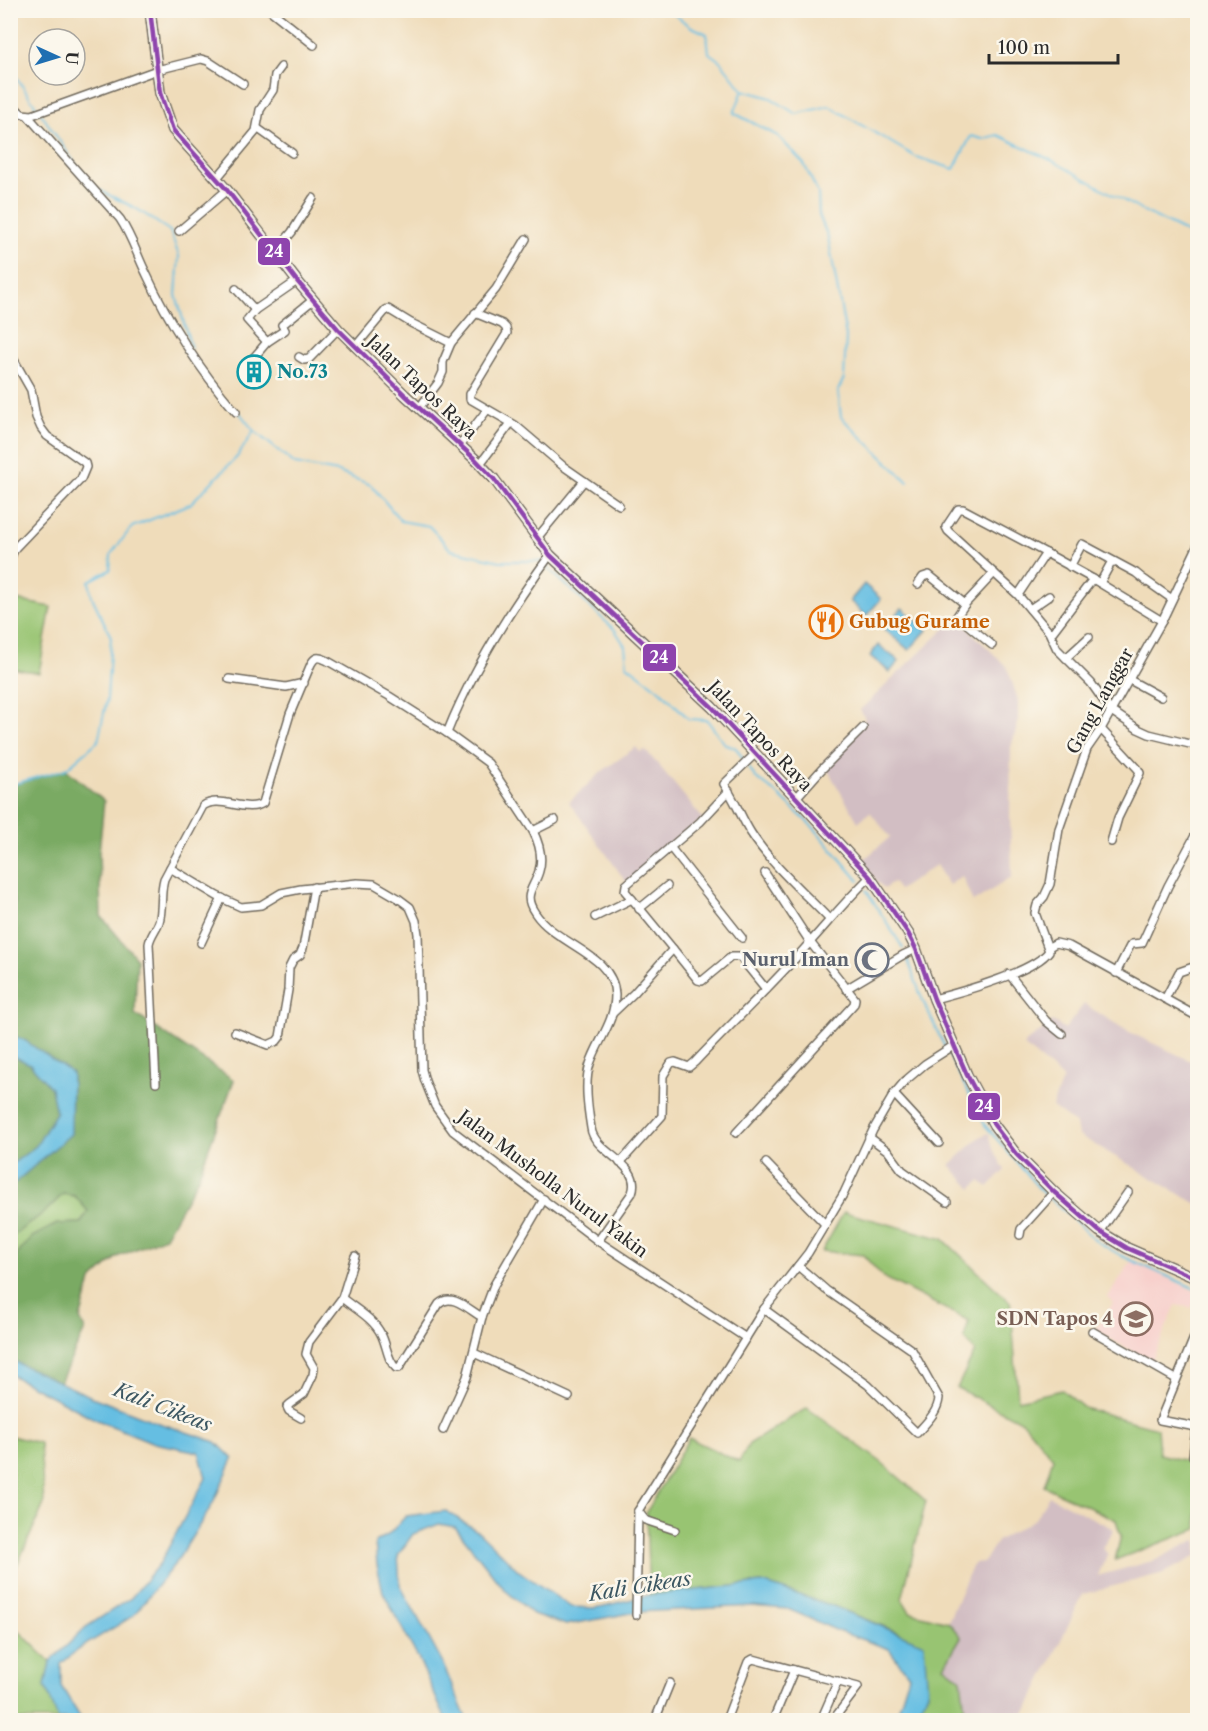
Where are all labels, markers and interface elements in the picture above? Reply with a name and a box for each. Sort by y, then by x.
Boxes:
north arrow [27,27,87,87]
scale bar [989,27,1118,65]
text: 100 m [998,37,1050,59]
text: U [62,51,82,65]
line badge: 24 [257,237,291,266]
text: 24 [265,241,283,261]
street label: Jalan Tapos Raya [360,328,482,444]
building icon: No.73 [236,354,272,390]
place label: No.73 [277,361,328,383]
restaurant icon: Gubug Gurame [808,604,844,640]
place label: Gubug Gurame [849,611,990,633]
line badge: 24 [642,643,677,672]
street label: Gang Langgar [1062,644,1138,758]
text: 24 [650,647,668,667]
street label: Jalan Tapos Raya [701,674,817,796]
mosque icon: Nurul Iman [854,942,890,978]
place label: Nurul Iman [742,949,850,971]
line badge: 24 [967,1092,1001,1121]
text: 24 [975,1096,993,1116]
street label: Jalan Musholla Nurul Yakin [451,1104,652,1263]
school or university icon: SDN Tapos 4 [1118,1301,1154,1337]
place label: SDN Tapos 4 [997,1308,1113,1330]
water label: Kali Cikeas [109,1377,216,1437]
water label: Kali Cikeas [585,1566,693,1606]

